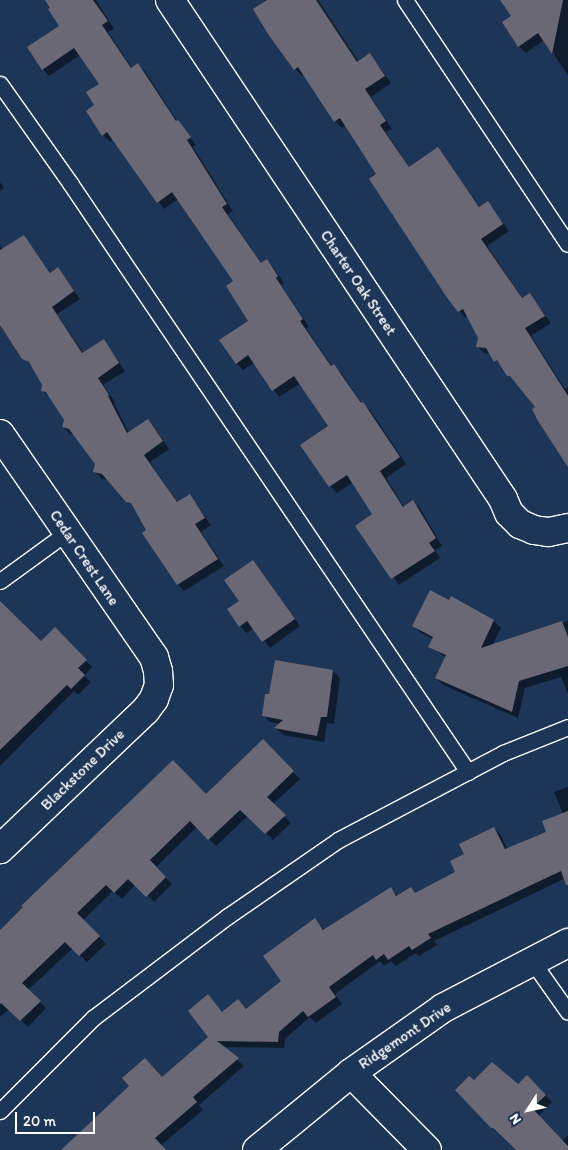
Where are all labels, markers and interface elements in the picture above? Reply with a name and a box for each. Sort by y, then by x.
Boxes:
street label: Charter Oak Street [316,227,400,339]
street label: Cedar Crest Lane [46,507,122,609]
street label: Blackstone Drive [37,726,129,814]
street label: Ridgemont Drive [355,999,455,1073]
north arrow [503,1085,553,1135]
scale bar [18,1102,98,1134]
text: N [506,1110,525,1128]
text: 20 m [23,1112,56,1130]

